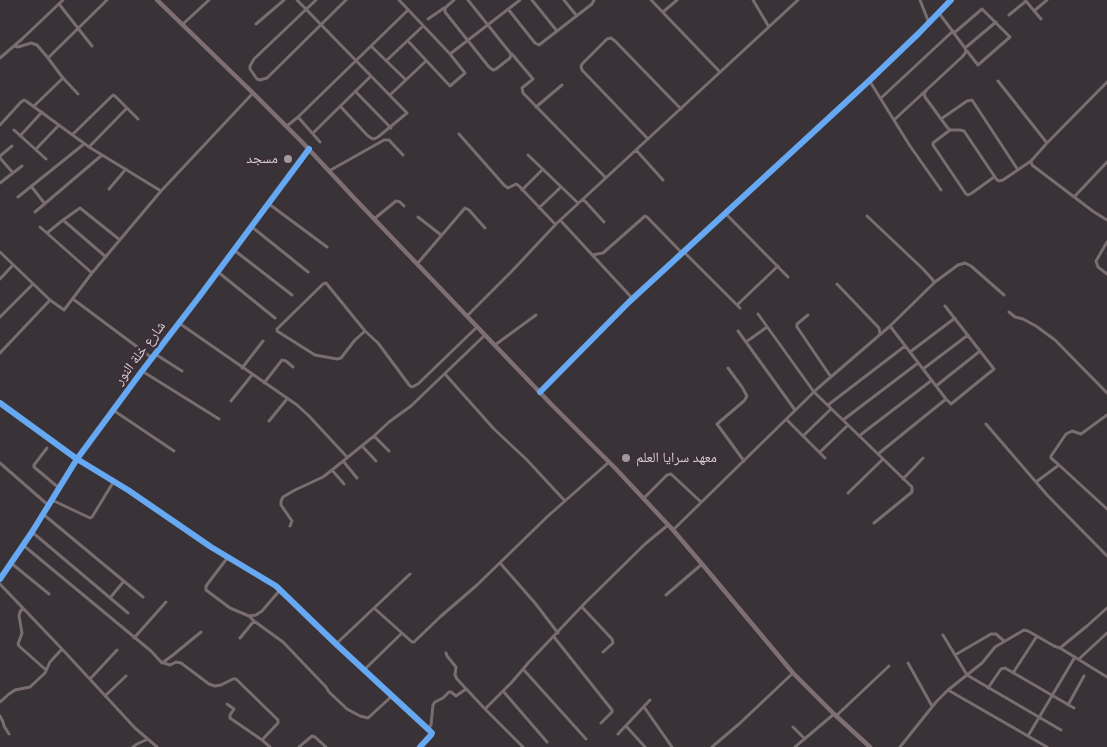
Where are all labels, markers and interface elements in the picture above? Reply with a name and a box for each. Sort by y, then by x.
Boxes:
place label: مسجد [246,151,278,167]
marker: مسجد [282,153,294,165]
street label: شارع خلة النور [111,318,169,388]
place label: معهد سرايا العلم [636,450,717,466]
marker: معهد سرايا العلم [620,452,632,464]

